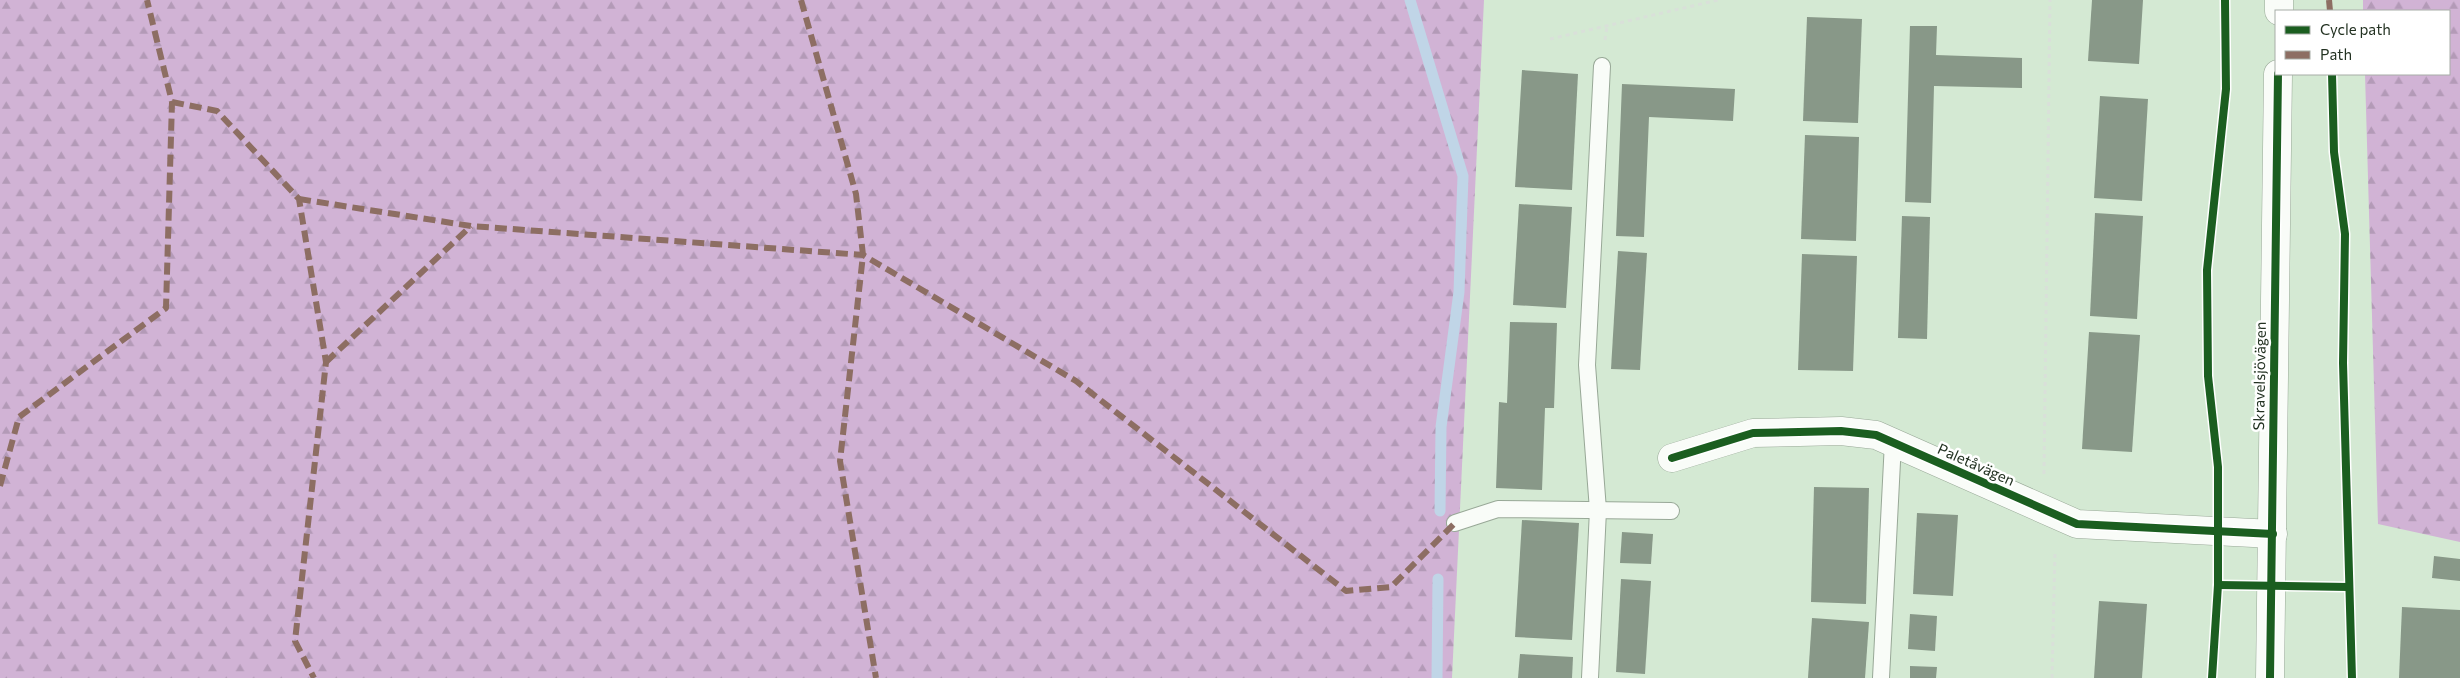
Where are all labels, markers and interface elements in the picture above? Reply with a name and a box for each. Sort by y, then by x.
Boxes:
legend [2275,10,2450,75]
text: Cycle path [2320,20,2391,38]
text: Path [2320,45,2352,63]
street label: Skravelsjövägen [2249,321,2269,431]
street label: Paletåvägen [1935,439,2018,489]

